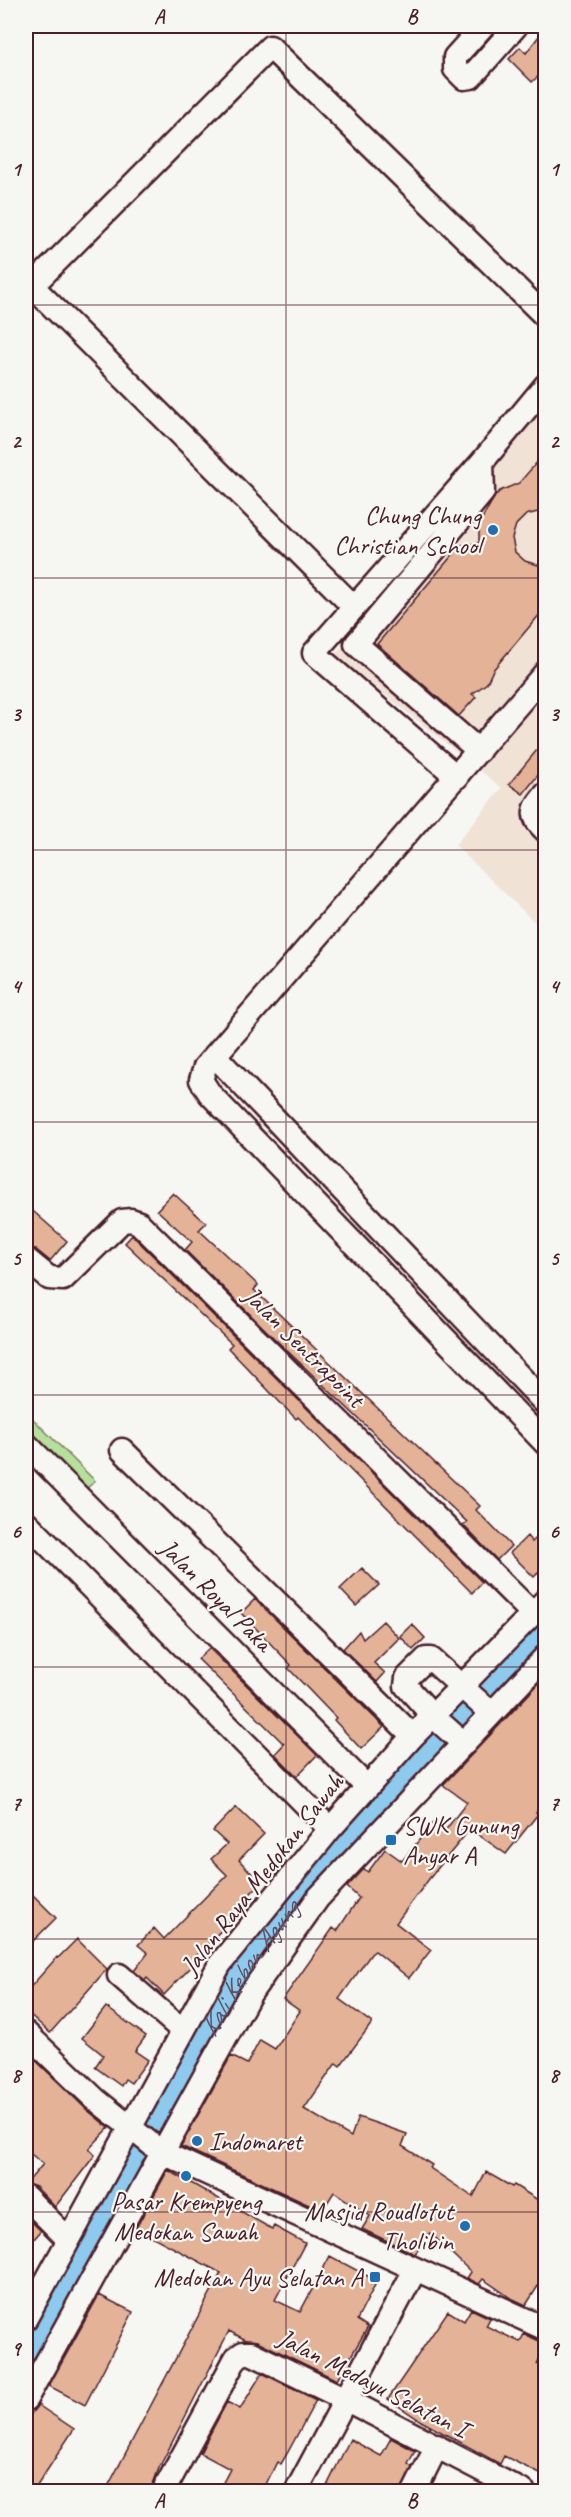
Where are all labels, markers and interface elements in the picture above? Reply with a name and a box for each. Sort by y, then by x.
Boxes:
text: A [154,4,166,29]
text: B [407,4,419,29]
text: 1 [12,157,23,182]
text: 1 [550,157,561,182]
text: 2 [12,429,23,454]
text: 2 [550,429,561,454]
place label: Chung Chung Christian School [334,499,486,562]
marker: Chung Chung Christian School [486,523,500,537]
text: 3 [12,702,23,727]
text: 3 [550,702,561,727]
text: 4 [12,974,24,999]
text: 4 [550,974,562,999]
text: 5 [12,1246,23,1271]
text: 5 [550,1246,561,1271]
street label: Jalan Sentrapoint [235,1278,373,1416]
text: 6 [11,1519,22,1544]
text: 6 [549,1519,560,1544]
street label: Jalan Royal Paka [151,1530,281,1660]
street label: Jalan Raya Medokan Sawah [172,1766,352,1983]
text: 7 [12,1791,23,1816]
text: 7 [550,1791,561,1816]
place label: SWK Gunung Anyar A [403,1809,520,1872]
marker: SWK Gunung Anyar A [384,1833,398,1847]
water label: Kali Kebon Agung [192,1891,309,2042]
text: 8 [12,2063,24,2088]
text: 8 [550,2063,562,2088]
place label: Indomaret [209,2125,304,2158]
marker: Indomaret [190,2134,204,2148]
marker: Pasar Krempyeng Medokan Sawah [179,2169,193,2183]
place label: Pasar Krempyeng Medokan Sawah [111,2185,263,2248]
place label: Masjid Roudlotut Tholibin [304,2195,455,2258]
marker: Masjid Roudlotut Tholibin [458,2219,472,2233]
place label: Medokan Ayu Selatan A [154,2261,365,2294]
marker: Medokan Ayu Selatan A [368,2270,382,2284]
street label: Jalan Medayu Selatan I [271,2320,479,2448]
text: 9 [12,2336,23,2361]
text: 9 [550,2336,561,2361]
text: A [154,2488,166,2513]
text: B [407,2488,419,2513]

